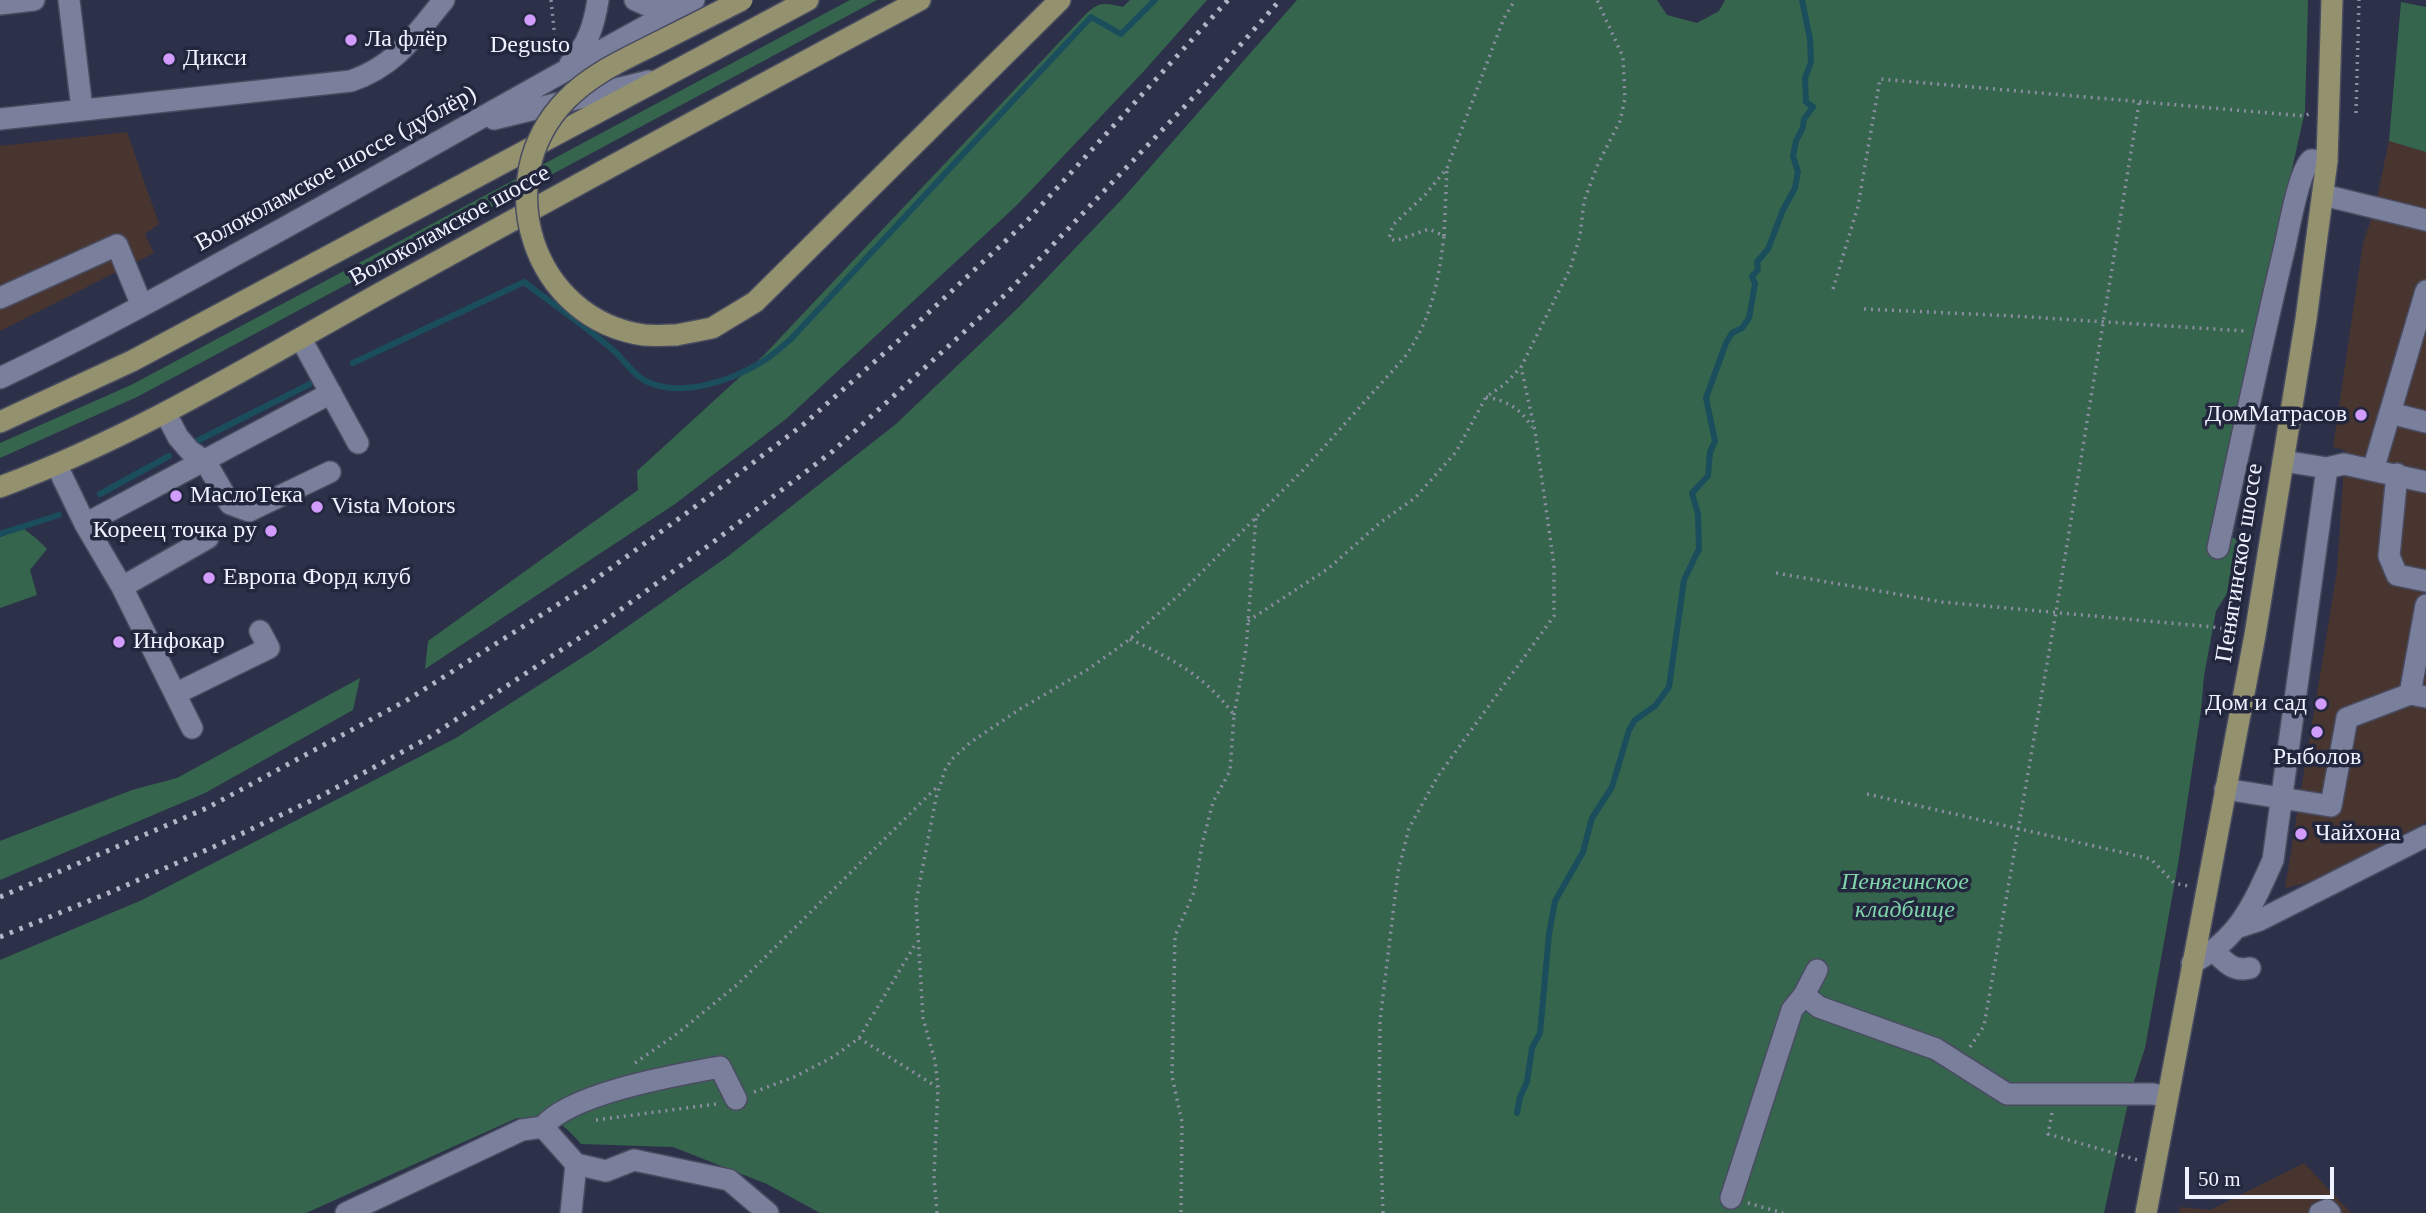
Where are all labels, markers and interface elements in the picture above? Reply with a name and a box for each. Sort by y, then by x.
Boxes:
marker: Degusto [522,12,538,28]
place label: Ла флёр [365,26,448,54]
marker: Ла флёр [343,32,359,48]
place label: Degusto [490,32,570,60]
place label: Дикси [183,45,247,73]
marker: Дикси [161,51,177,67]
street label: Волоколамское шоссе (дублёр) [190,80,482,258]
street label: Волоколамское шоссе [345,159,555,293]
place label: ДомМатрасов [2205,401,2347,429]
marker: ДомМатрасов [2353,407,2369,423]
street label: Пенягинское шоссе [2210,462,2270,664]
place label: МаслоТека [190,482,303,510]
marker: МаслоТека [168,488,184,504]
place label: Vista Motors [331,493,456,521]
marker: Vista Motors [309,499,325,515]
place label: Кореец точка ру [93,517,257,545]
marker: Кореец точка ру [263,523,279,539]
place label: Европа Форд клуб [223,564,411,592]
marker: Европа Форд клуб [201,570,217,586]
place label: Инфокар [133,628,225,656]
marker: Инфокар [111,634,127,650]
place label: Дом и сад [2205,690,2307,718]
marker: Дом и сад [2313,696,2329,712]
marker: Рыболов [2309,724,2325,740]
place label: Рыболов [2273,744,2361,772]
place label: Чайхона [2315,820,2401,848]
marker: Чайхона [2293,826,2309,842]
park label: Пенягинское кладбище [1841,869,1969,925]
scale bar [2188,1154,2337,1198]
text: 50 m [2198,1167,2241,1191]

